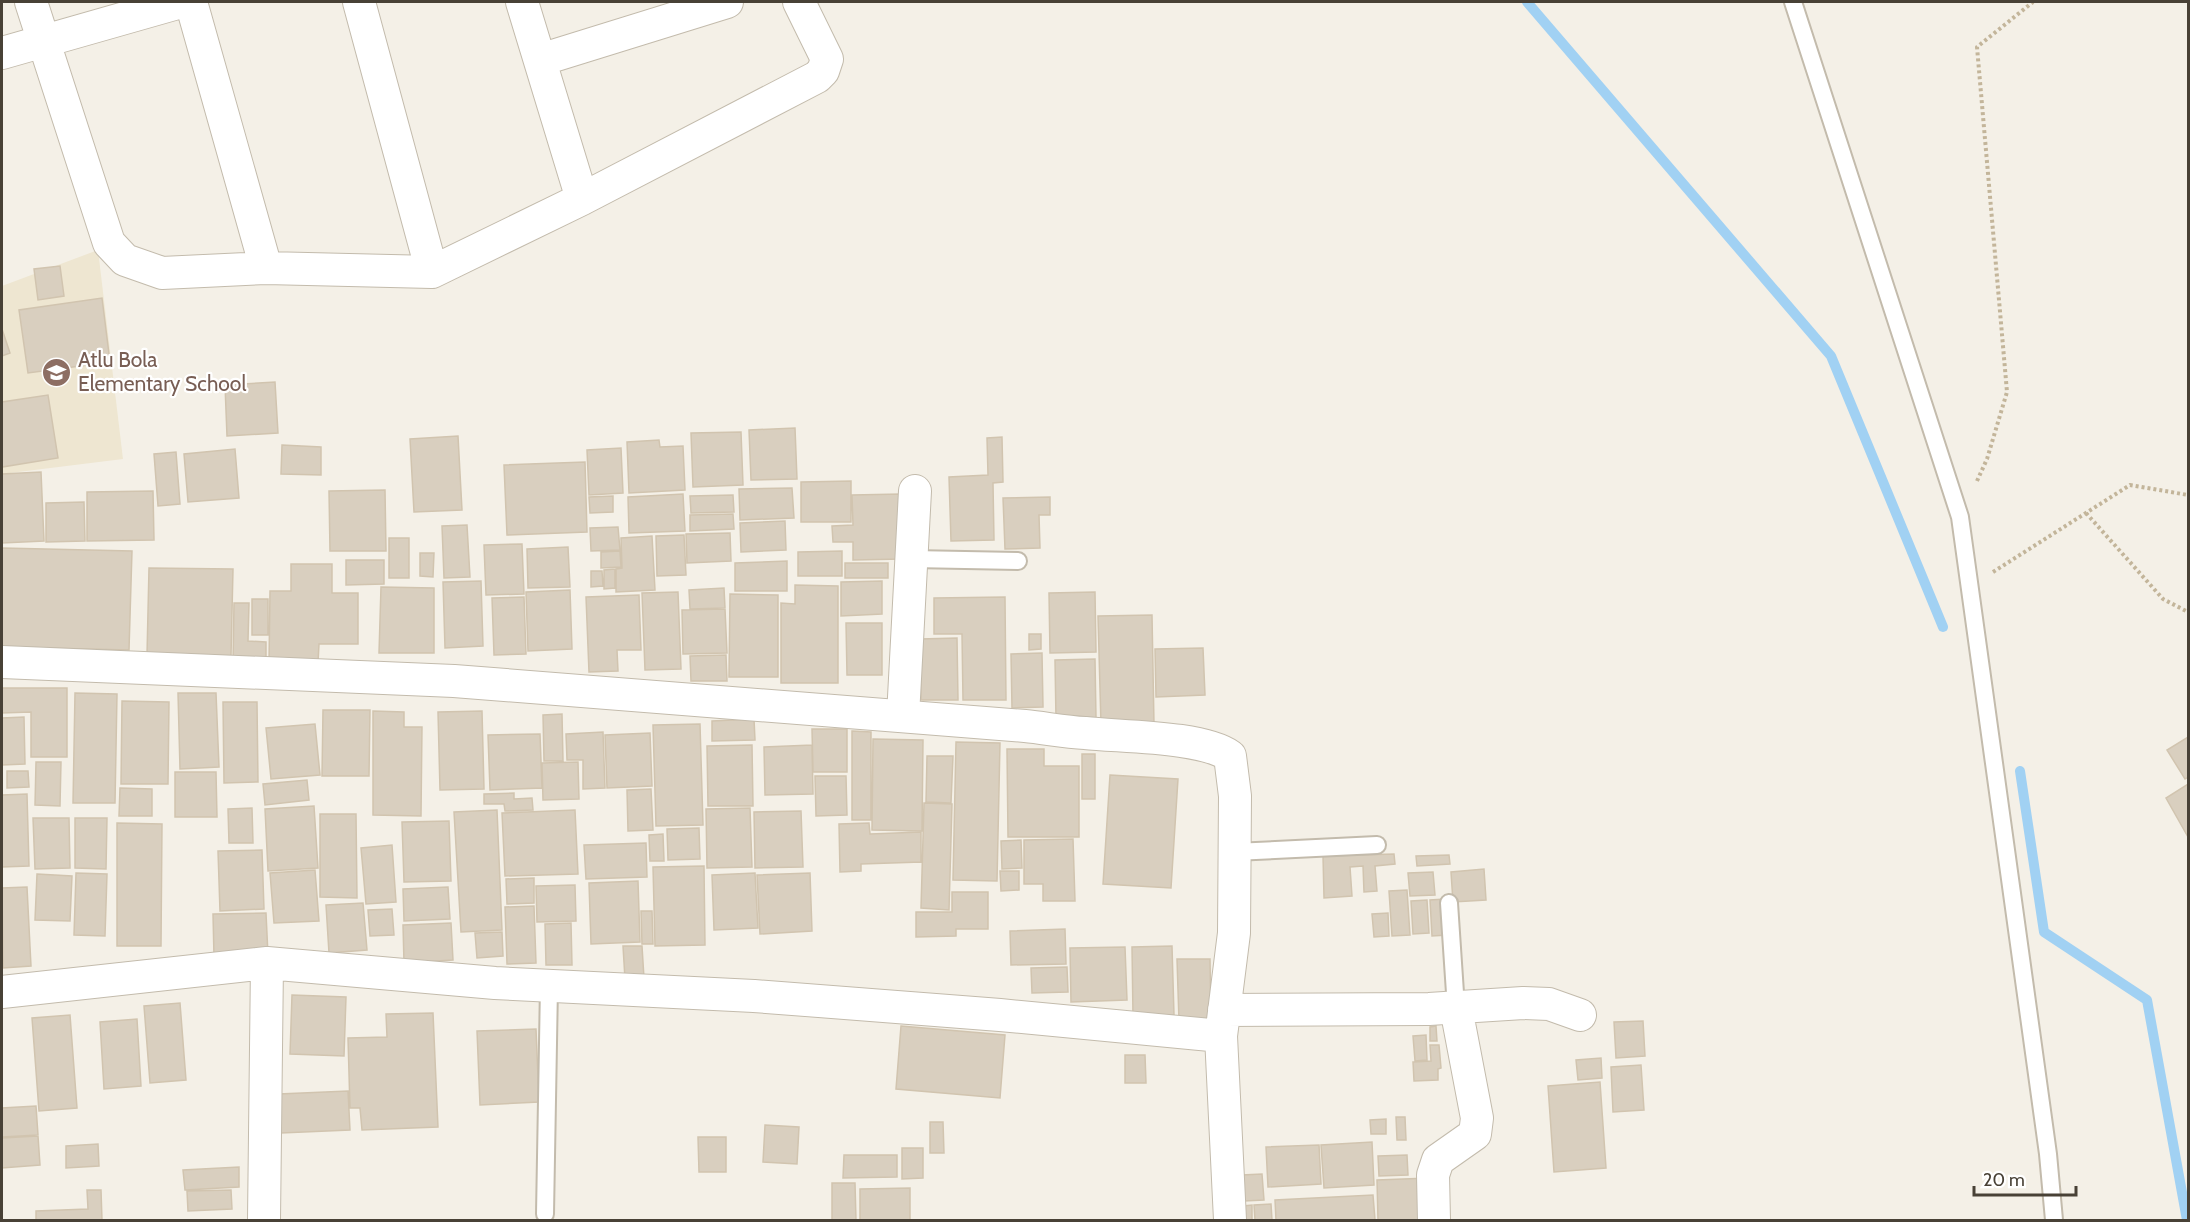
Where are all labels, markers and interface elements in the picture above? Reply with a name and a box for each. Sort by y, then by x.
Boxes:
place label: Atlu Bola Elementary School [78,347,246,396]
school or university icon: Atlu Bola Elementary School [41,356,73,388]
scale bar [1974,1159,2076,1197]
text: 20 m [1983,1169,2025,1191]

